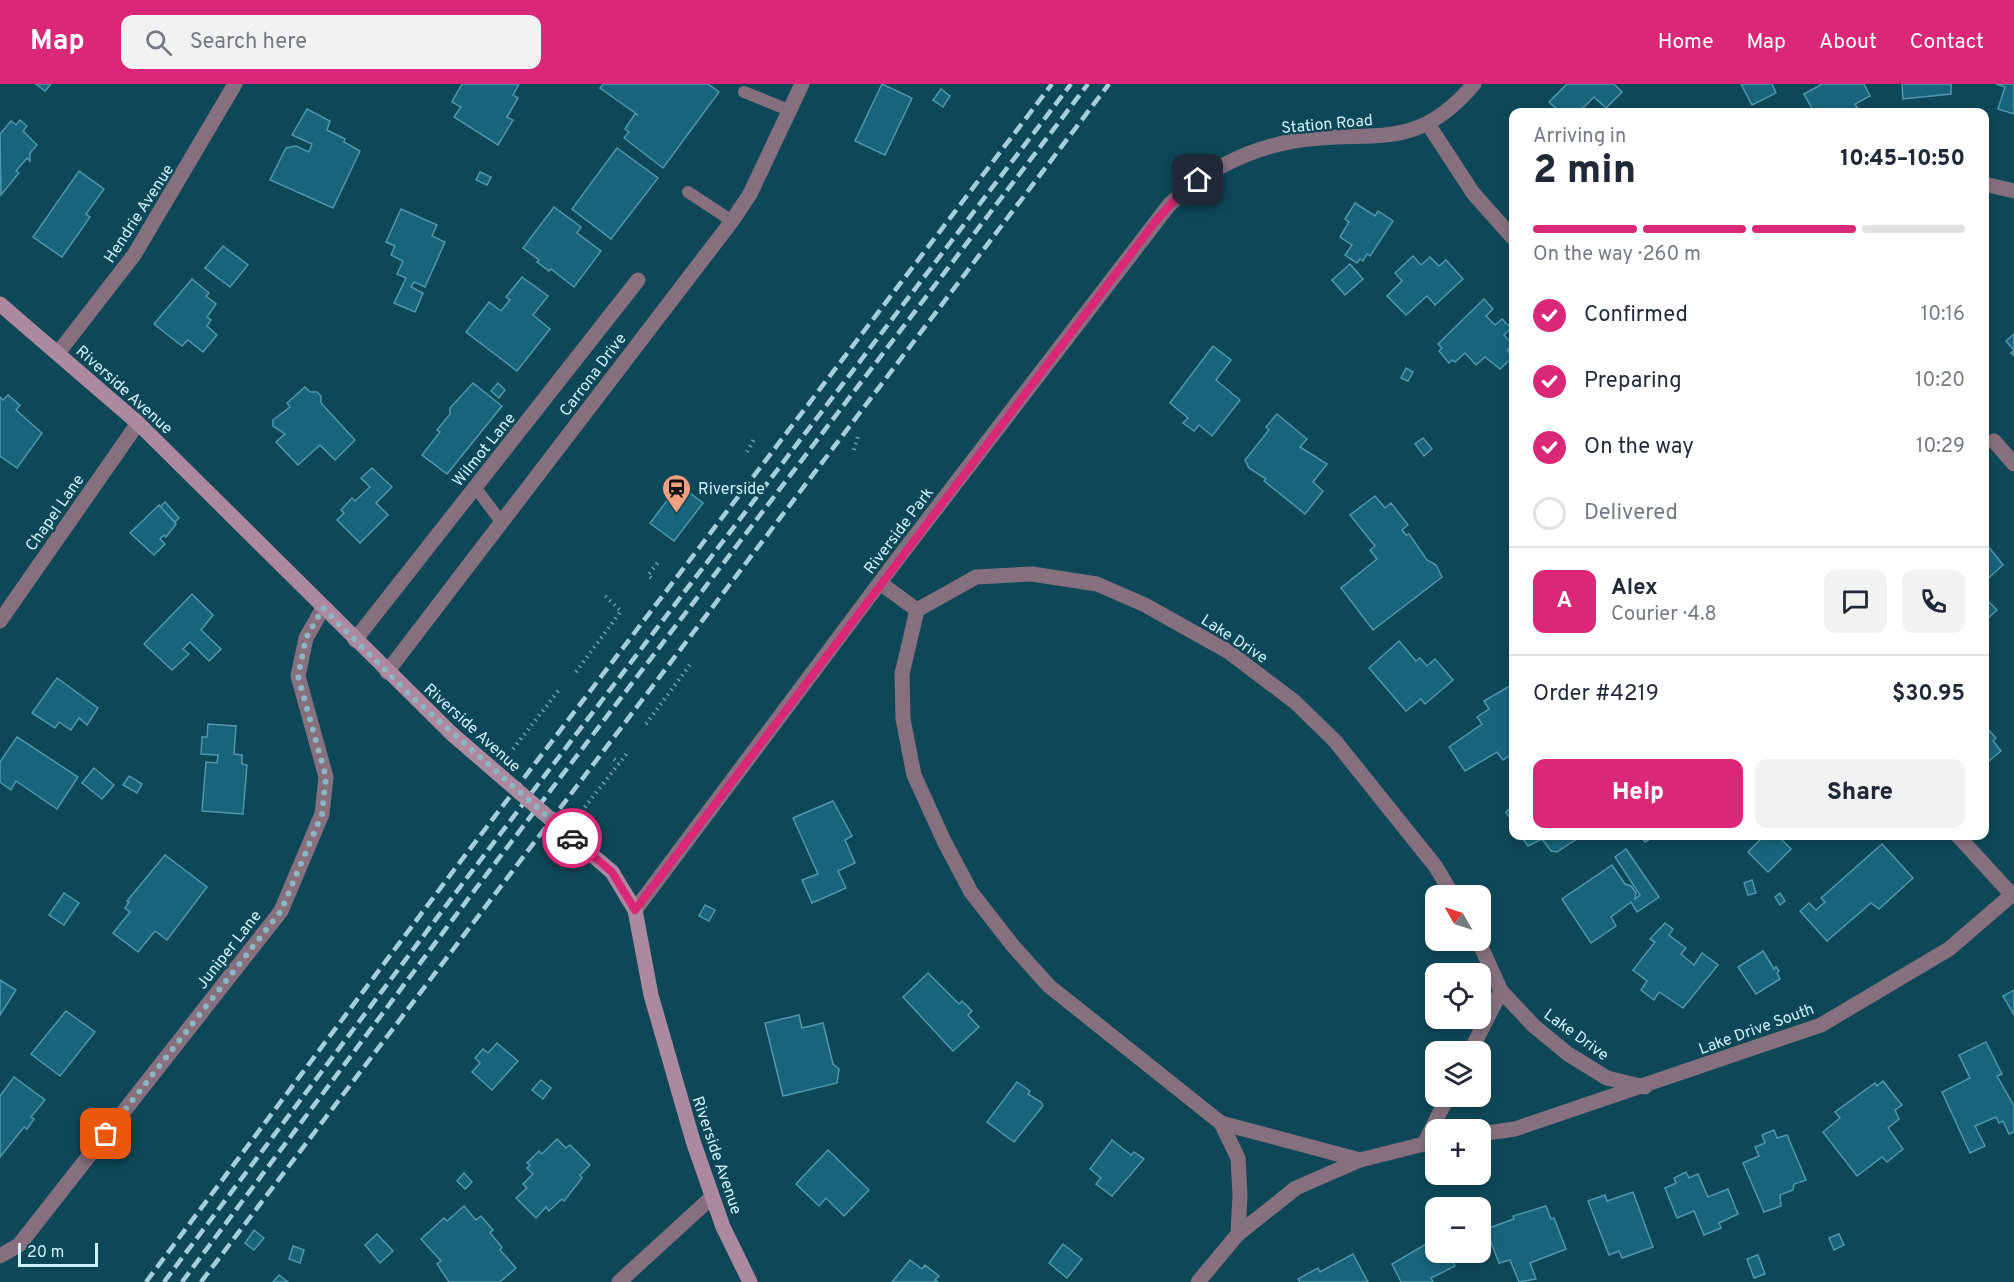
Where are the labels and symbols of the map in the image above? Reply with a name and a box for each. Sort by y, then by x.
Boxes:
street label: Station Road [1281,111,1374,139]
pin [1172,154,1223,205]
street label: Hendrie Avenue [100,161,179,267]
street label: Carrona Drive [556,330,631,421]
street label: Riverside Avenue [71,342,176,439]
street label: Wilmot Lane [449,409,520,491]
street label: Chapel Lane [22,471,89,555]
station icon: Riverside [661,472,693,514]
place label: Riverside [698,480,765,500]
street label: Riverside Park [860,484,939,579]
street label: Lake Drive [1197,611,1271,669]
street label: Riverside Avenue [419,680,524,777]
courier [542,808,602,868]
north arrow [1425,885,1491,951]
street label: Juniper Lane [193,907,267,994]
street label: Lake Drive South [1696,1000,1817,1060]
street label: Lake Drive [1539,1005,1612,1066]
street label: Riverside Avenue [687,1094,746,1217]
pin [80,1108,131,1159]
scale bar [18,1240,98,1268]

